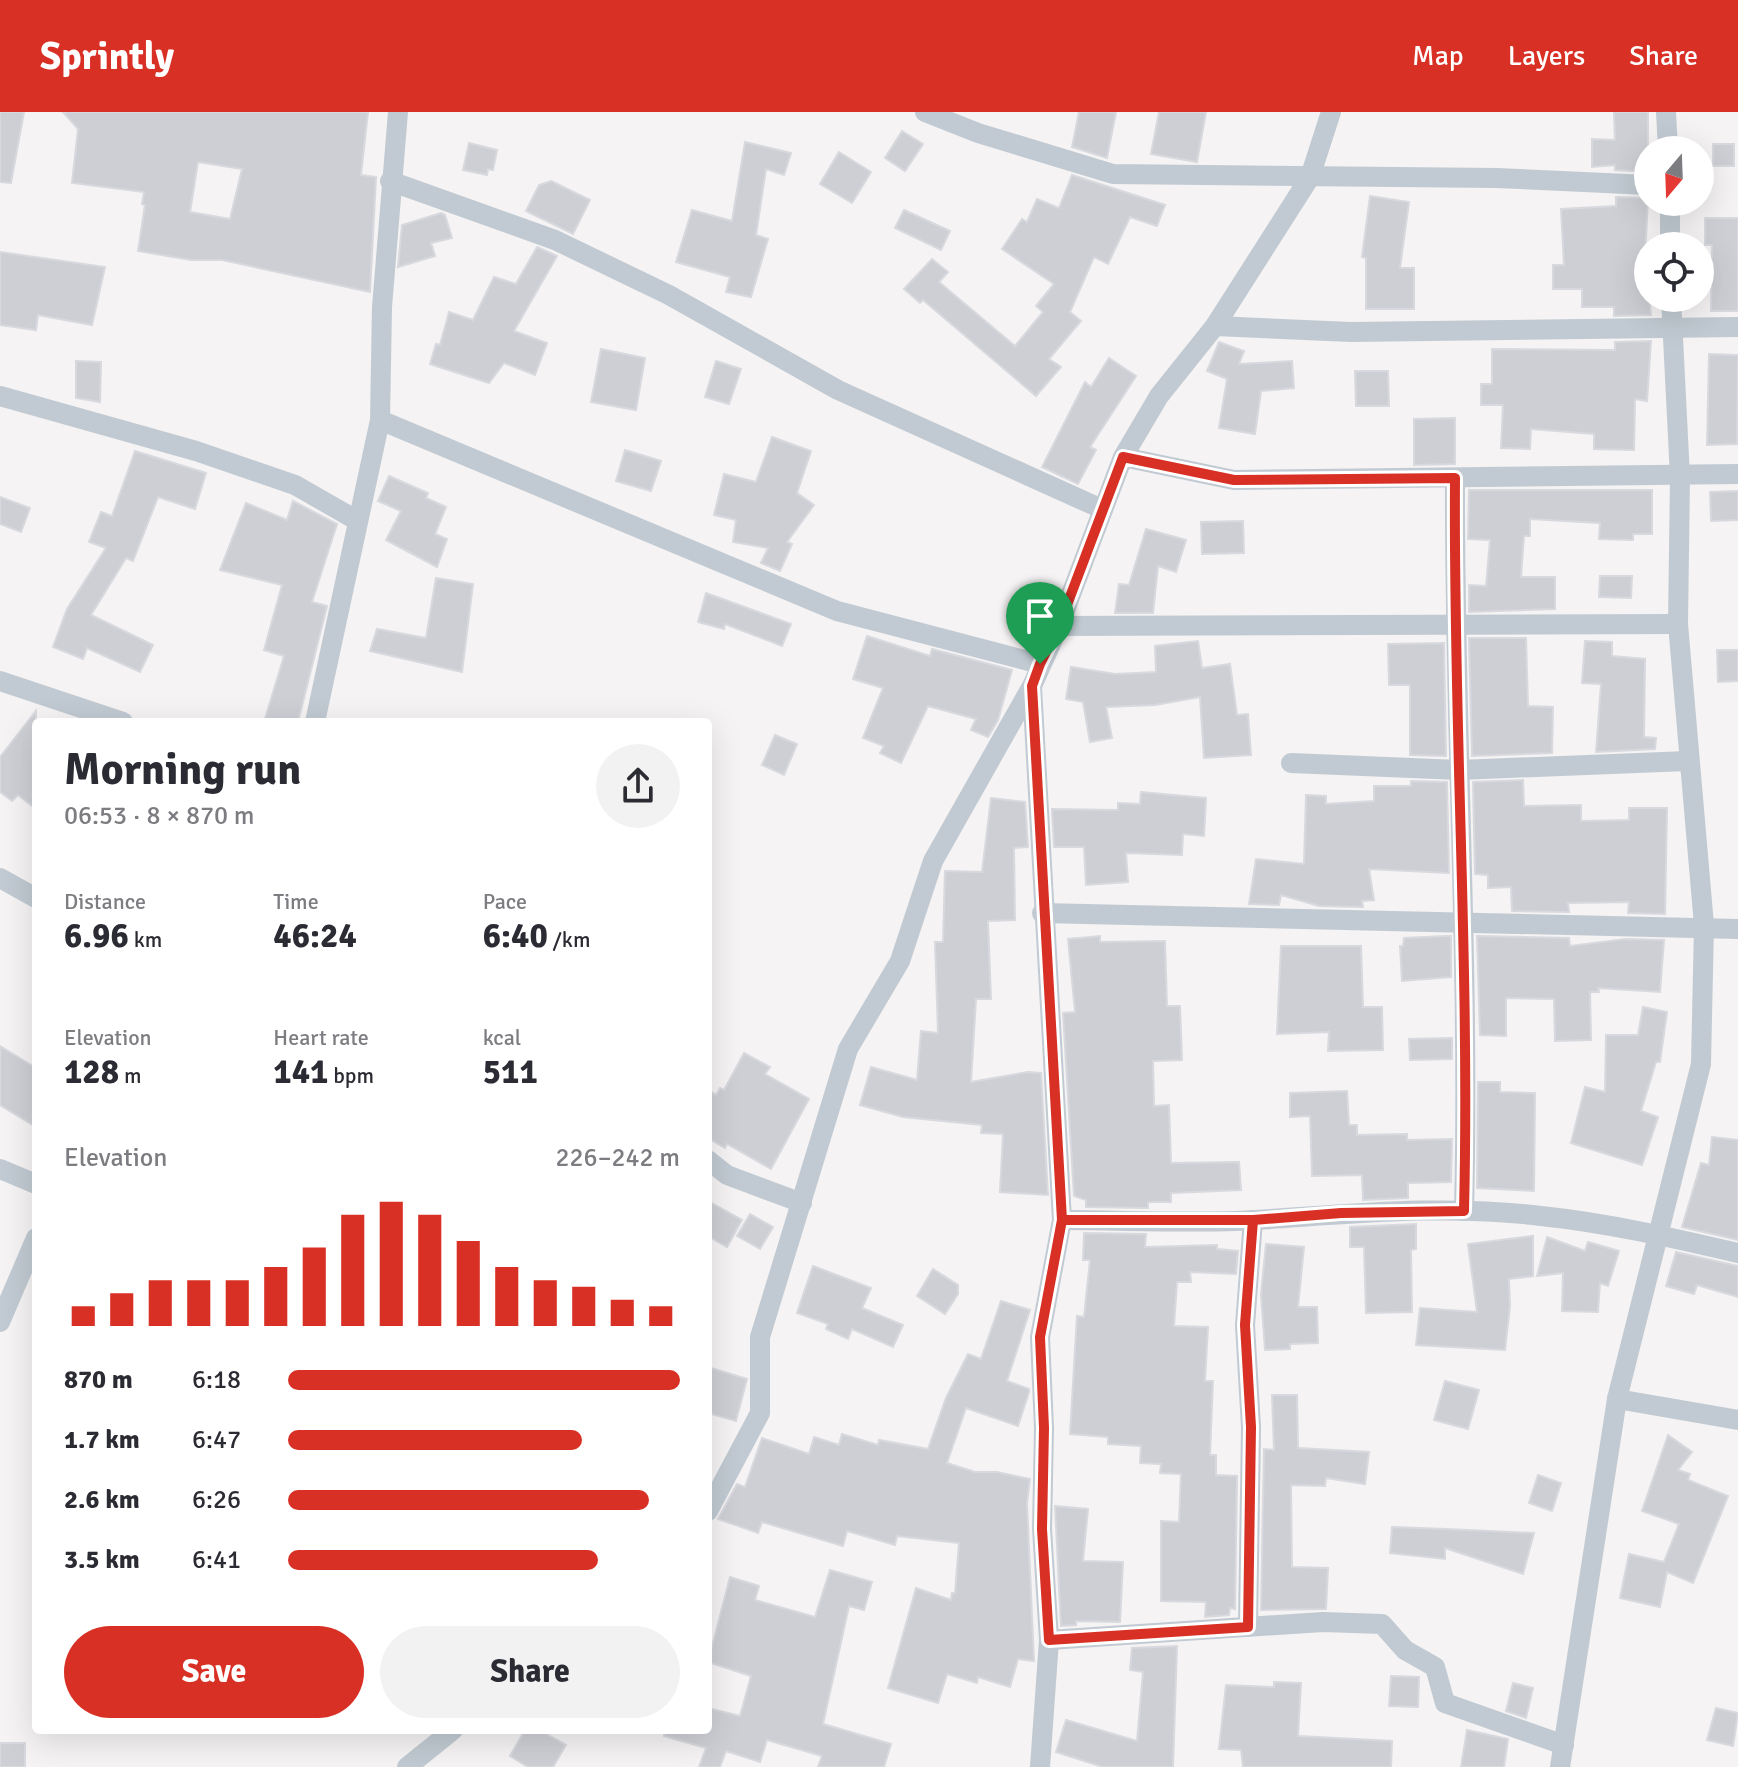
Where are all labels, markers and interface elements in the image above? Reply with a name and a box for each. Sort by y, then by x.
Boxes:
text: Sprintly [40,33,174,80]
text: Map [1412,39,1464,73]
text: Layers [1508,39,1585,73]
text: Share [1629,39,1698,73]
north arrow [1634,136,1714,216]
map controls [1634,136,1714,312]
button: locate [1634,232,1714,312]
pin [1006,582,1074,664]
icon: arrive [1018,594,1062,638]
text: Morning run [64,743,301,797]
button: share [596,744,680,828]
text: 06:53 · 8 × 870 m [64,800,255,832]
text: Distance [64,888,146,915]
text: Time [273,888,319,915]
text: Pace [483,888,527,915]
text: 6.96 [64,915,129,957]
text: 46:24 [273,915,357,957]
text: 6:40 [483,915,548,957]
text: km [129,926,162,953]
text: /km [548,926,590,953]
text: Elevation [64,1024,152,1051]
text: Heart rate [273,1024,369,1051]
text: kcal [483,1024,521,1051]
text: 128 [64,1051,119,1093]
text: 141 [273,1051,328,1093]
text: 511 [483,1051,538,1093]
text: m [119,1062,141,1089]
text: bpm [328,1062,374,1089]
text: Elevation [64,1142,168,1174]
text: 226–242 m [556,1142,680,1174]
text: 870 m [64,1364,133,1396]
text: 6:18 [192,1364,241,1396]
text: 1.7 km [64,1424,140,1456]
text: 6:47 [192,1424,241,1456]
text: 2.6 km [64,1484,140,1516]
text: 6:26 [192,1484,241,1516]
text: 3.5 km [64,1544,140,1576]
text: 6:41 [192,1544,241,1576]
button: Save [64,1626,364,1718]
button: Share [380,1626,680,1718]

